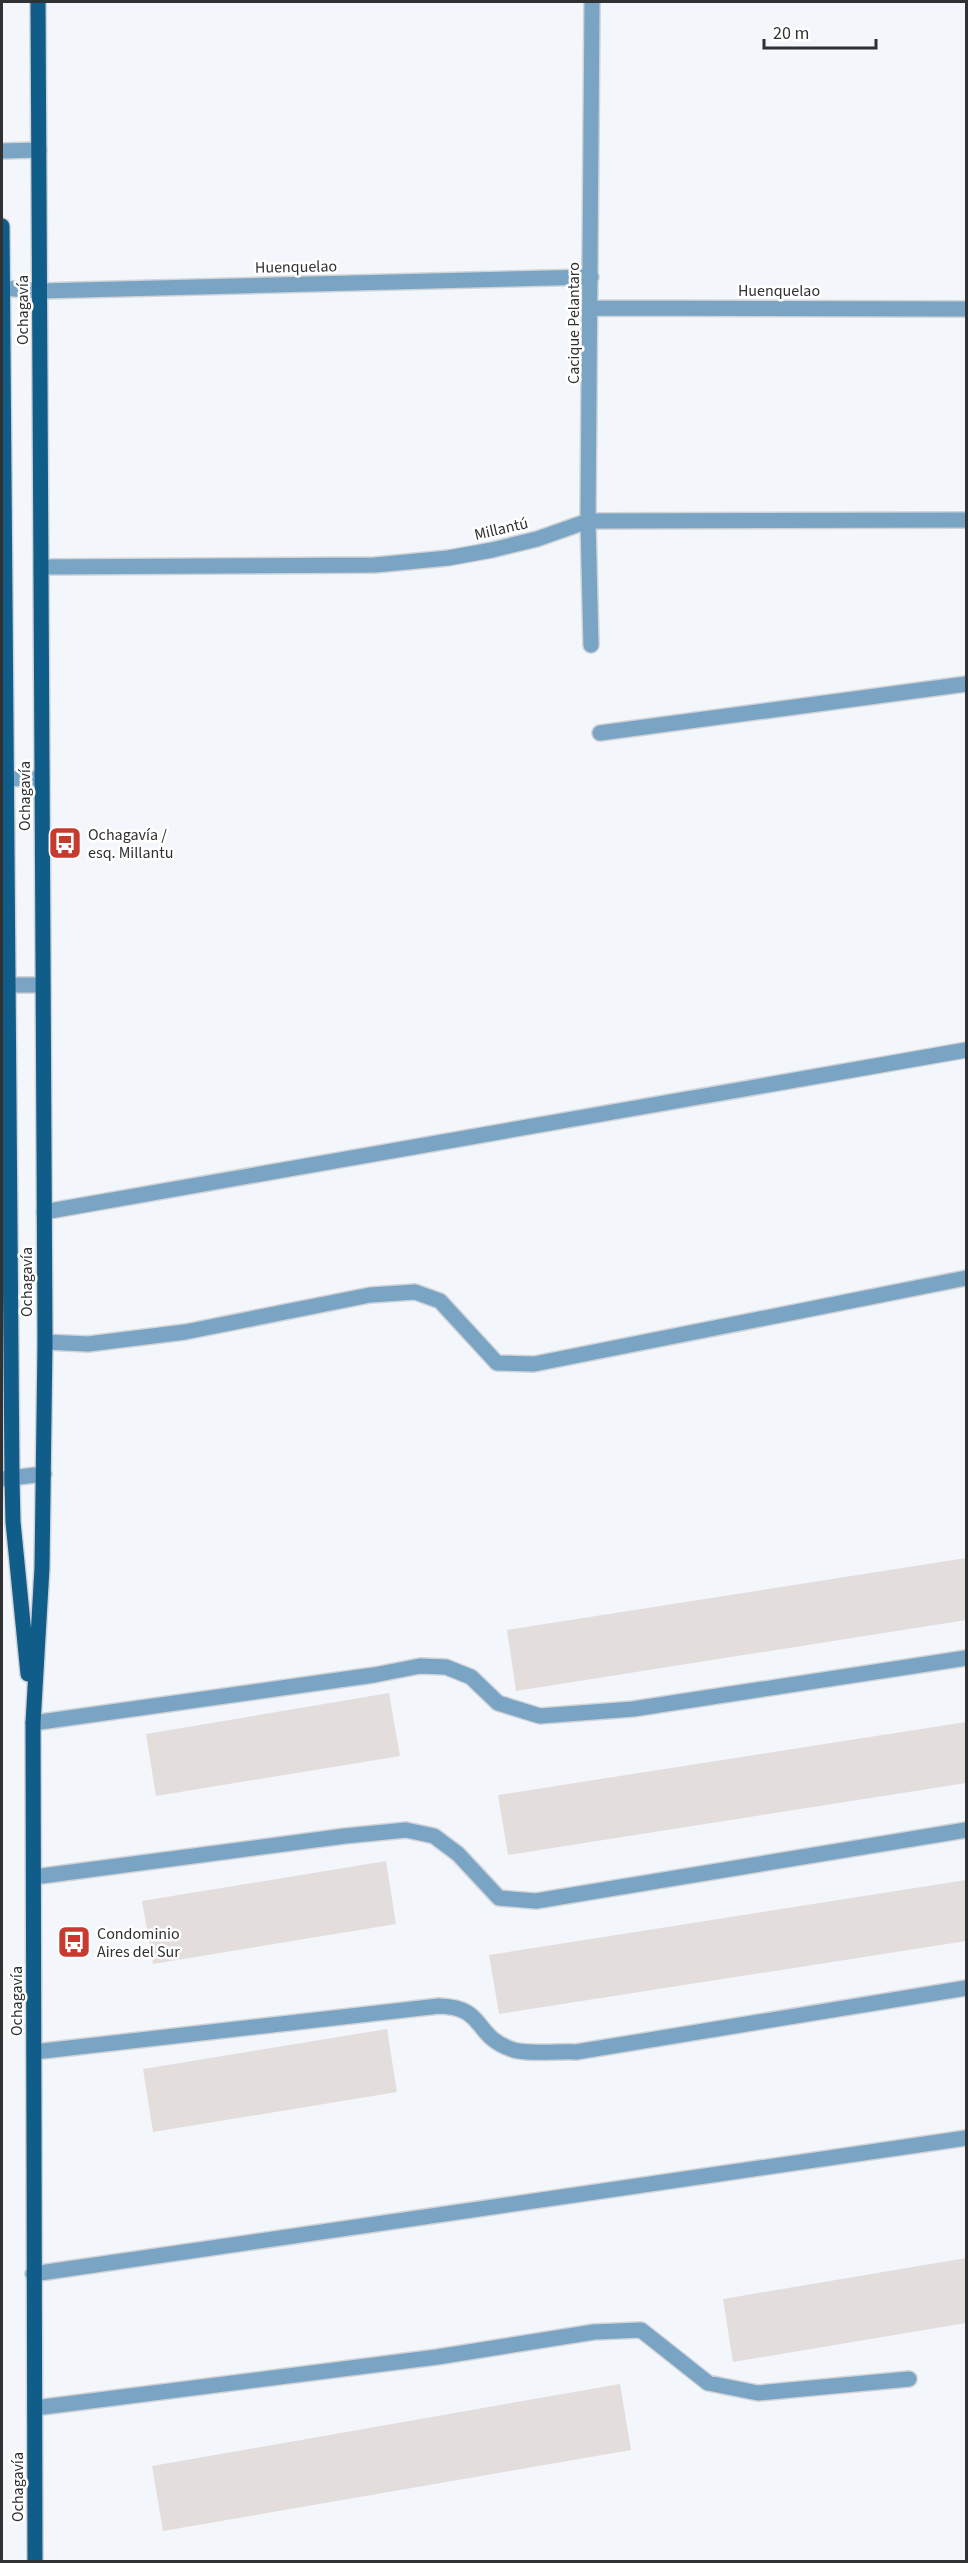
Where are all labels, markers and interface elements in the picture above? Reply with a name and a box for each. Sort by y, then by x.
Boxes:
scale bar [764,12,876,50]
text: 20 m [773,21,809,46]
street label: Huenquelao [255,255,337,279]
street label: Cacique Pelantaro [563,262,585,384]
street label: Ochagavía [12,275,34,345]
street label: Huenquelao [738,280,820,302]
street label: Millantú [472,512,530,546]
street label: Ochagavía [14,761,36,831]
place label: Ochagavía / esq. Millantu [88,824,173,864]
bus stop icon: Ochagavía / esq. Millantu [47,825,83,861]
street label: Ochagavía [16,1247,38,1317]
place label: Condominio Aires del Sur [97,1923,180,1963]
bus stop icon: Condominio Aires del Sur [56,1924,92,1960]
street label: Ochagavía [6,1966,28,2036]
street label: Ochagavía [7,2452,29,2522]

